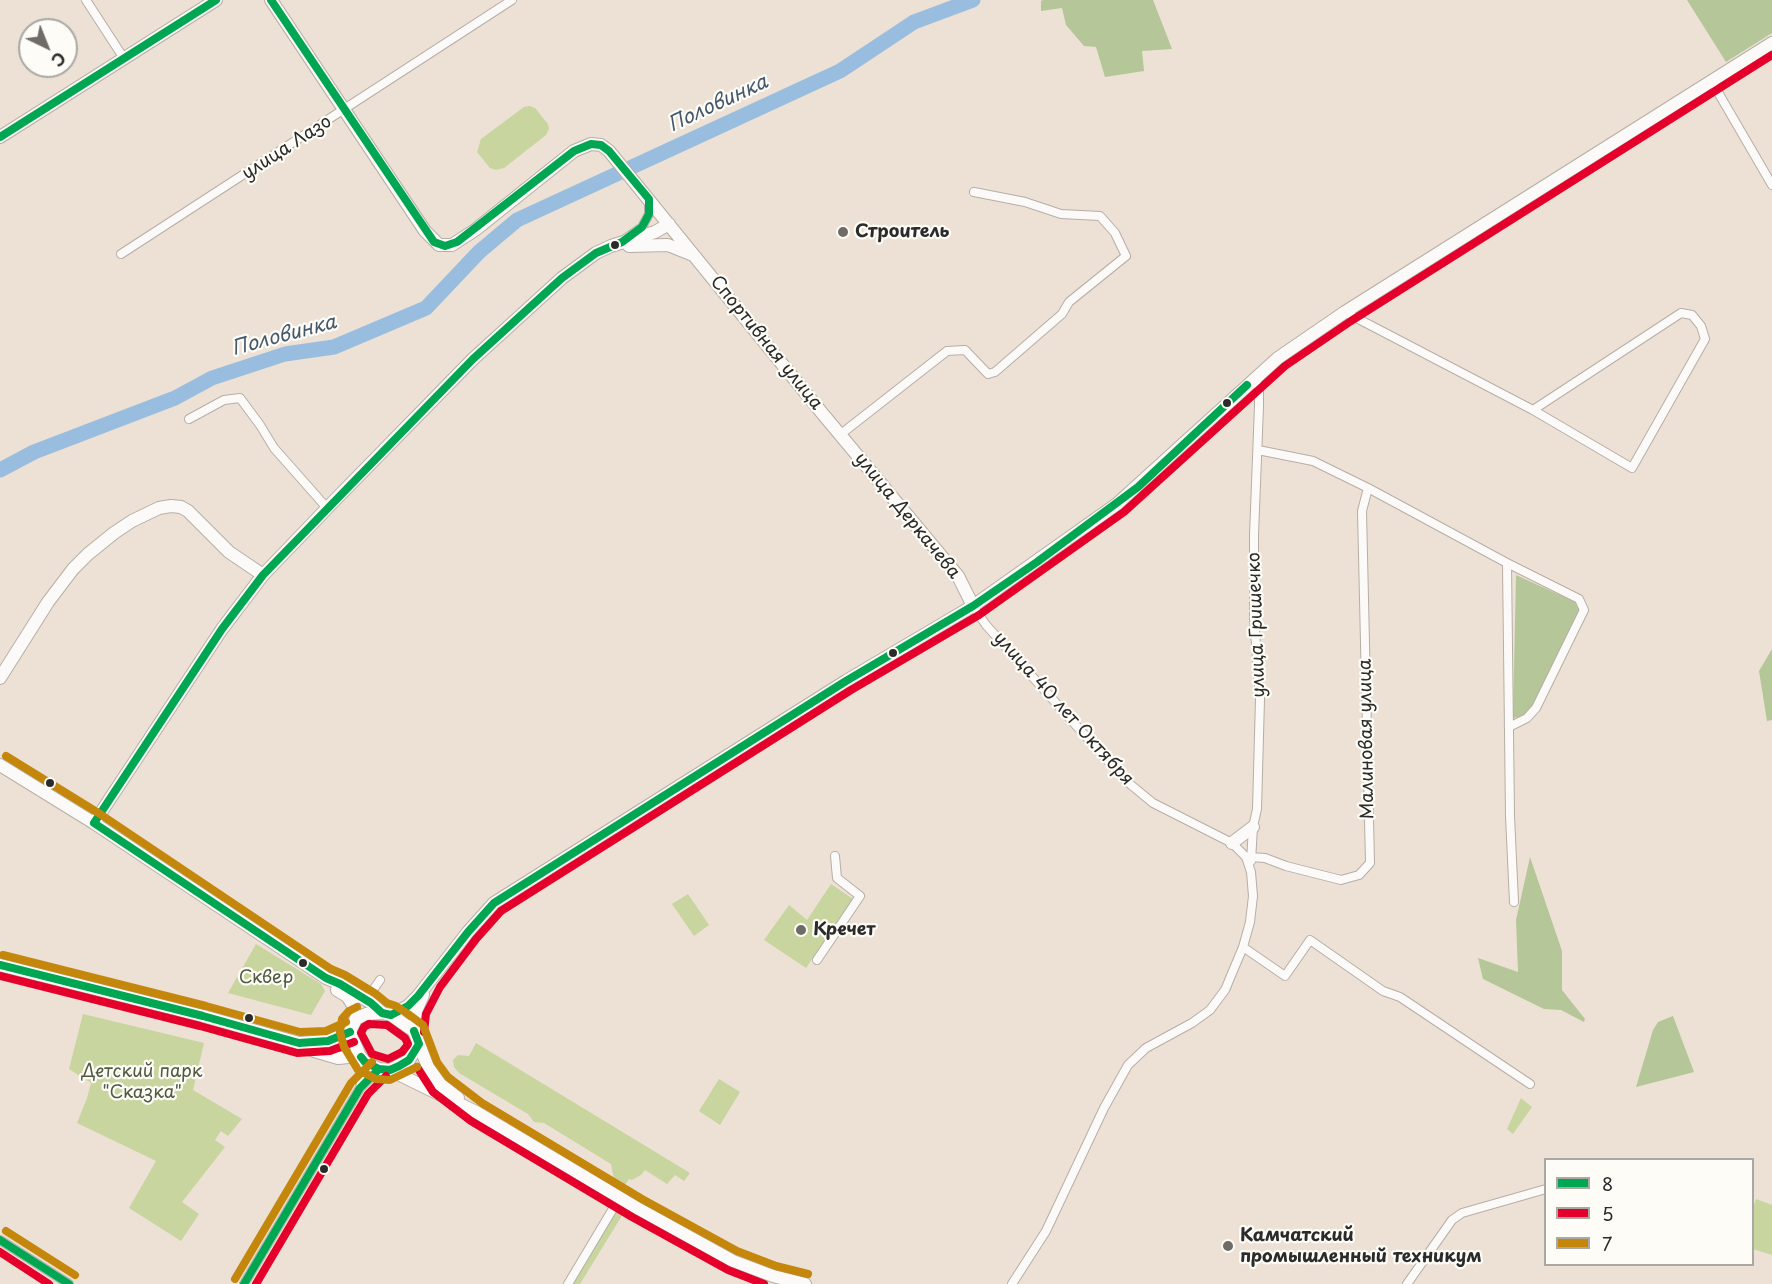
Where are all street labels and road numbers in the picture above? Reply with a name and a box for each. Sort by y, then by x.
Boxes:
street label: улица Лазо [238,111,336,185]
street label: Спортивная улица [705,272,827,414]
street label: улица Деркачева [850,449,964,583]
street label: улица Гришечко [1244,552,1270,698]
street label: улица 40 лет Октября [988,628,1138,790]
street label: Малиновая улица [1355,658,1379,820]

